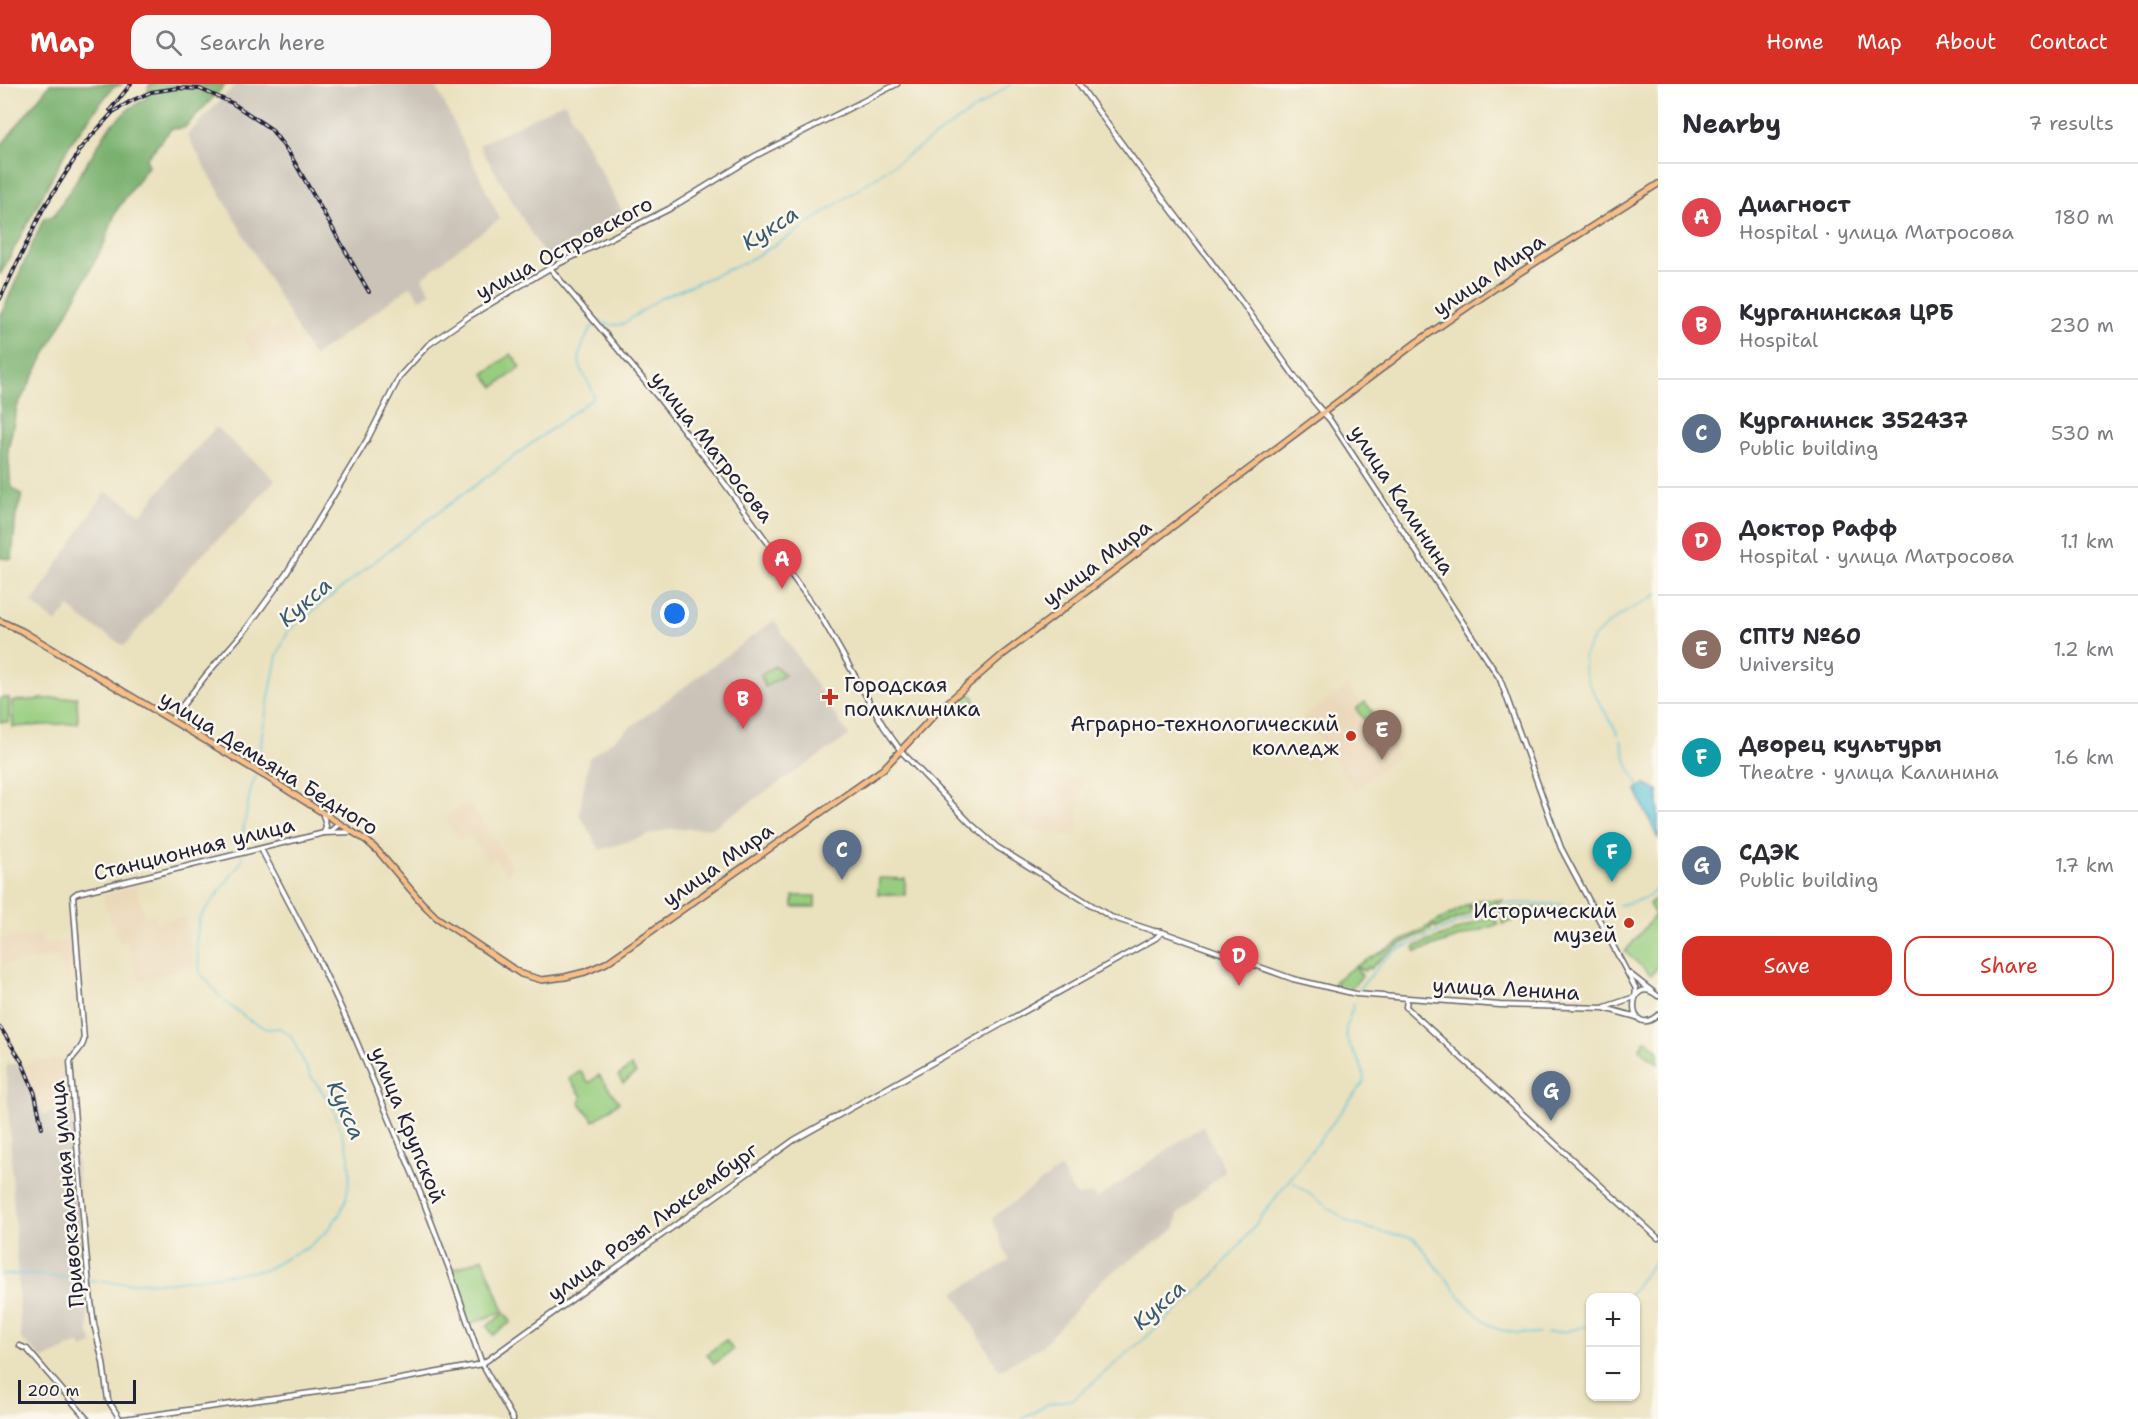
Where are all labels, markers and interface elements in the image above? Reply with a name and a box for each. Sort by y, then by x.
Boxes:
search box [131,15,551,69]
text: Map [30,23,95,61]
icon: search [152,26,185,59]
text: Search here [200,28,325,57]
text: Home [1766,28,1824,56]
text: Map [1857,28,1902,56]
text: About [1935,28,1996,56]
text: Contact [2029,28,2108,56]
text: Nearby [1682,106,1781,141]
text: 7 results [2028,110,2114,136]
street label: улица Островского [471,189,657,307]
text: Диагност [1739,190,1851,219]
water label: Кукса [736,199,804,257]
text: A [1694,204,1709,230]
text: 180 m [2054,204,2114,230]
text: Hospital · улица Матросова [1739,219,2014,245]
street label: улица Мира [1428,227,1550,323]
text: Курганинская ЦРБ [1739,298,1954,327]
text: B [1695,312,1708,338]
text: 230 m [2049,312,2114,338]
text: Hospital [1739,327,1818,353]
street label: улица Матросова [644,365,780,529]
text: Курганинск 352437 [1739,406,1968,435]
street label: улица Калинина [1343,420,1461,580]
text: C [1695,420,1708,446]
text: 530 m [2051,420,2114,446]
text: Public building [1739,435,1878,461]
street label: улица Мира [1037,513,1157,613]
text: Доктор Рафф [1739,514,1897,543]
text: D [1694,528,1709,554]
text: 1.1 km [2060,528,2114,554]
pin: A [762,540,802,589]
text: Hospital · улица Матросова [1739,543,2014,569]
water label: Кукса [272,571,338,633]
your location [660,599,689,628]
text: СПТУ №60 [1739,622,1861,651]
text: E [1695,636,1708,662]
text: 1.2 km [2054,636,2114,662]
text: University [1739,651,1835,677]
place label: Городская поликлиника [844,671,980,723]
pin: B [724,680,762,729]
street label: улица Демьяна Бедного [154,684,384,842]
marker: Городская поликлиника [821,688,839,706]
place label: Аграрно-технологический колледж [1070,710,1339,762]
pin: E [1362,710,1402,760]
marker: Аграрно-технологический колледж [1344,729,1358,743]
text: Дворец культуры [1739,730,1942,759]
text: F [1696,744,1707,770]
text: 1.6 km [2054,744,2114,770]
text: Theatre · улица Калинина [1739,759,1999,785]
street label: Станционная улица [91,811,297,887]
street label: улица Мира [657,816,779,914]
pin: C [822,830,862,880]
pin: F [1592,832,1632,882]
text: СДЭК [1739,838,1799,867]
text: G [1693,852,1710,878]
text: 1.7 km [2055,852,2114,878]
text: Public building [1739,867,1878,893]
place label: Исторический музей [1473,897,1617,949]
marker: Исторический музей [1622,916,1636,930]
pin: D [1220,936,1258,986]
button: Save [1682,936,1892,996]
button: Share [1904,936,2114,996]
street label: улица Ленина [1432,971,1580,1007]
street label: улица Крупской [364,1043,452,1208]
pin: G [1532,1072,1570,1121]
water label: Кукса [320,1076,372,1144]
street label: Привокзальная улица [43,1079,91,1309]
street label: улица Розы Люксембург [542,1136,764,1308]
water label: Кукса [1126,1273,1192,1337]
map controls [1586,1293,1640,1401]
button: + [1586,1293,1640,1347]
button: − [1586,1347,1640,1401]
scale bar [18,1377,136,1404]
text: 200 m [27,1380,79,1401]

